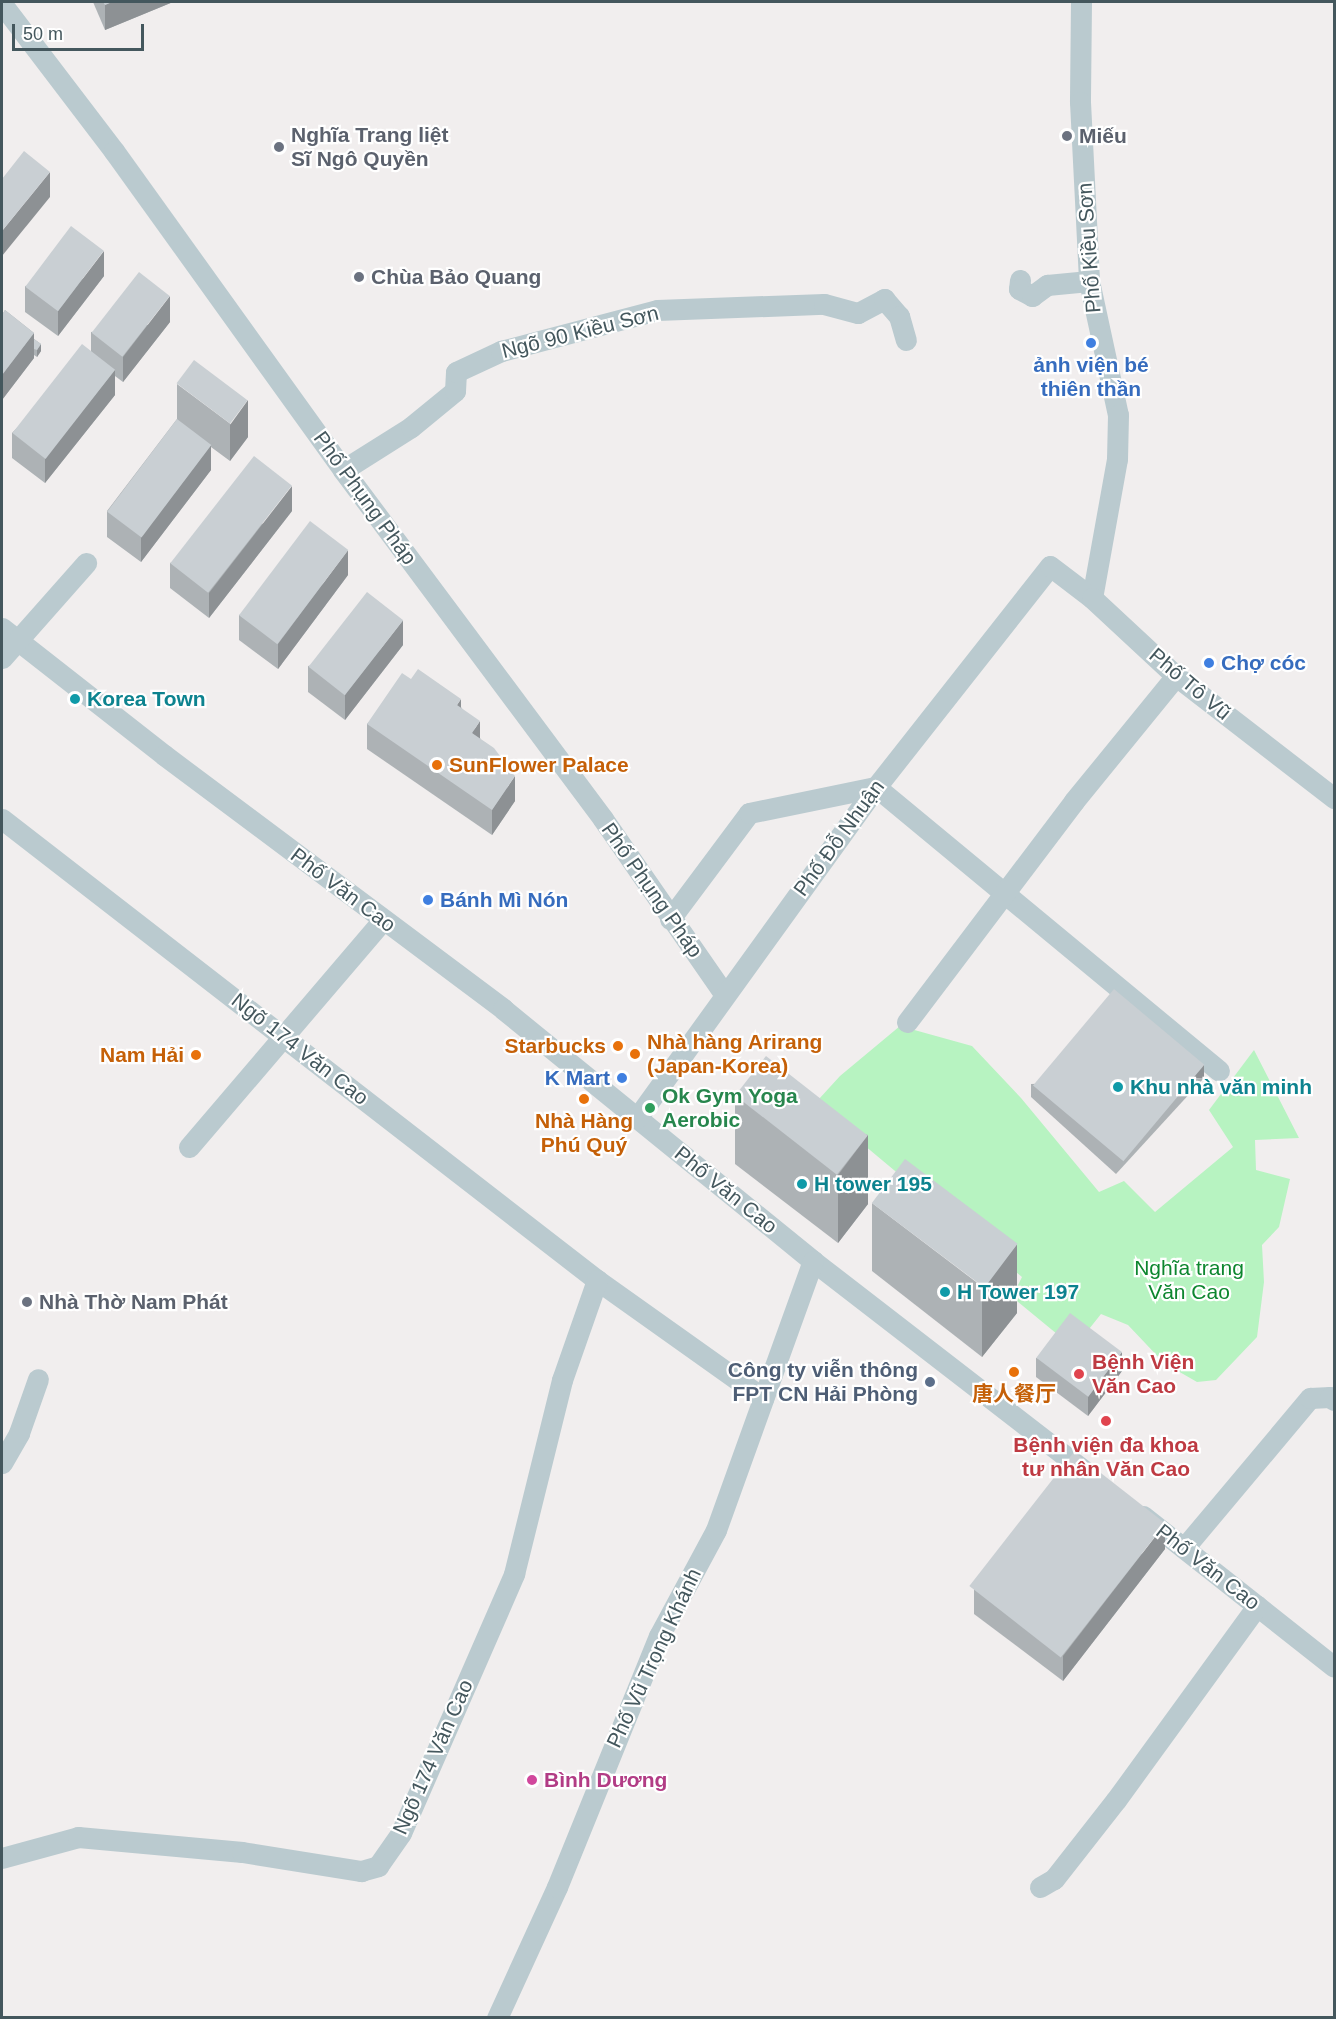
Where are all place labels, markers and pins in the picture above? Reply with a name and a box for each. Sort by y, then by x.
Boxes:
place label: Nghĩa Trang liệt Sĩ Ngô Quyền [291,122,449,172]
place label: Miếu [1079,123,1127,149]
marker: Miếu [1060,129,1074,143]
marker: Nghĩa Trang liệt Sĩ Ngô Quyền [272,140,286,154]
place label: Chùa Bảo Quang [371,264,541,290]
marker: Chùa Bảo Quang [352,270,366,284]
marker: ảnh viện bé thiên thần [1084,336,1098,350]
place label: ảnh viện bé thiên thần [1033,352,1149,402]
place label: Chợ cóc [1221,650,1306,676]
marker: Chợ cóc [1202,656,1216,670]
place label: Korea Town [87,686,206,712]
marker: Korea Town [68,692,82,706]
place label: SunFlower Palace [449,752,629,778]
marker: SunFlower Palace [430,758,444,772]
place label: Bánh Mì Nón [440,887,568,913]
marker: Bánh Mì Nón [421,893,435,907]
place label: Nhà hàng Arirang (Japan-Korea) [647,1029,823,1079]
place label: Starbucks [504,1033,606,1059]
marker: Starbucks [611,1039,625,1053]
place label: Nam Hải [100,1042,184,1068]
marker: Nhà hàng Arirang (Japan-Korea) [628,1047,642,1061]
marker: Nam Hải [189,1048,203,1062]
place label: K Mart [545,1065,610,1091]
marker: K Mart [615,1071,629,1085]
place label: Khu nhà văn minh [1130,1074,1312,1100]
marker: Khu nhà văn minh [1111,1080,1125,1094]
place label: Ok Gym Yoga Aerobic [662,1083,798,1133]
marker: Nhà Hàng Phú Quý [577,1092,591,1106]
marker: Ok Gym Yoga Aerobic [643,1101,657,1115]
place label: Nhà Hàng Phú Quý [535,1108,633,1158]
place label: H tower 195 [814,1171,932,1197]
marker: H tower 195 [795,1177,809,1191]
place label: H Tower 197 [957,1279,1079,1305]
marker: H Tower 197 [938,1285,952,1299]
place label: Nhà Thờ Nam Phát [39,1289,228,1315]
marker: Nhà Thờ Nam Phát [20,1295,34,1309]
place label: Bệnh Viện Văn Cao [1092,1349,1194,1399]
place label: Công ty viễn thông FPT CN Hải Phòng [728,1357,918,1407]
marker: 唐人餐厅 [1007,1365,1021,1379]
marker: Bệnh Viện Văn Cao [1070,1365,1088,1383]
marker: Công ty viễn thông FPT CN Hải Phòng [923,1375,937,1389]
place label: 唐人餐厅 [972,1381,1056,1407]
marker: Bệnh viện đa khoa tư nhân Văn Cao [1097,1412,1115,1430]
place label: Bệnh viện đa khoa tư nhân Văn Cao [1013,1432,1199,1482]
place label: Bình Dương [544,1767,667,1793]
marker: Bình Dương [525,1773,539,1787]

